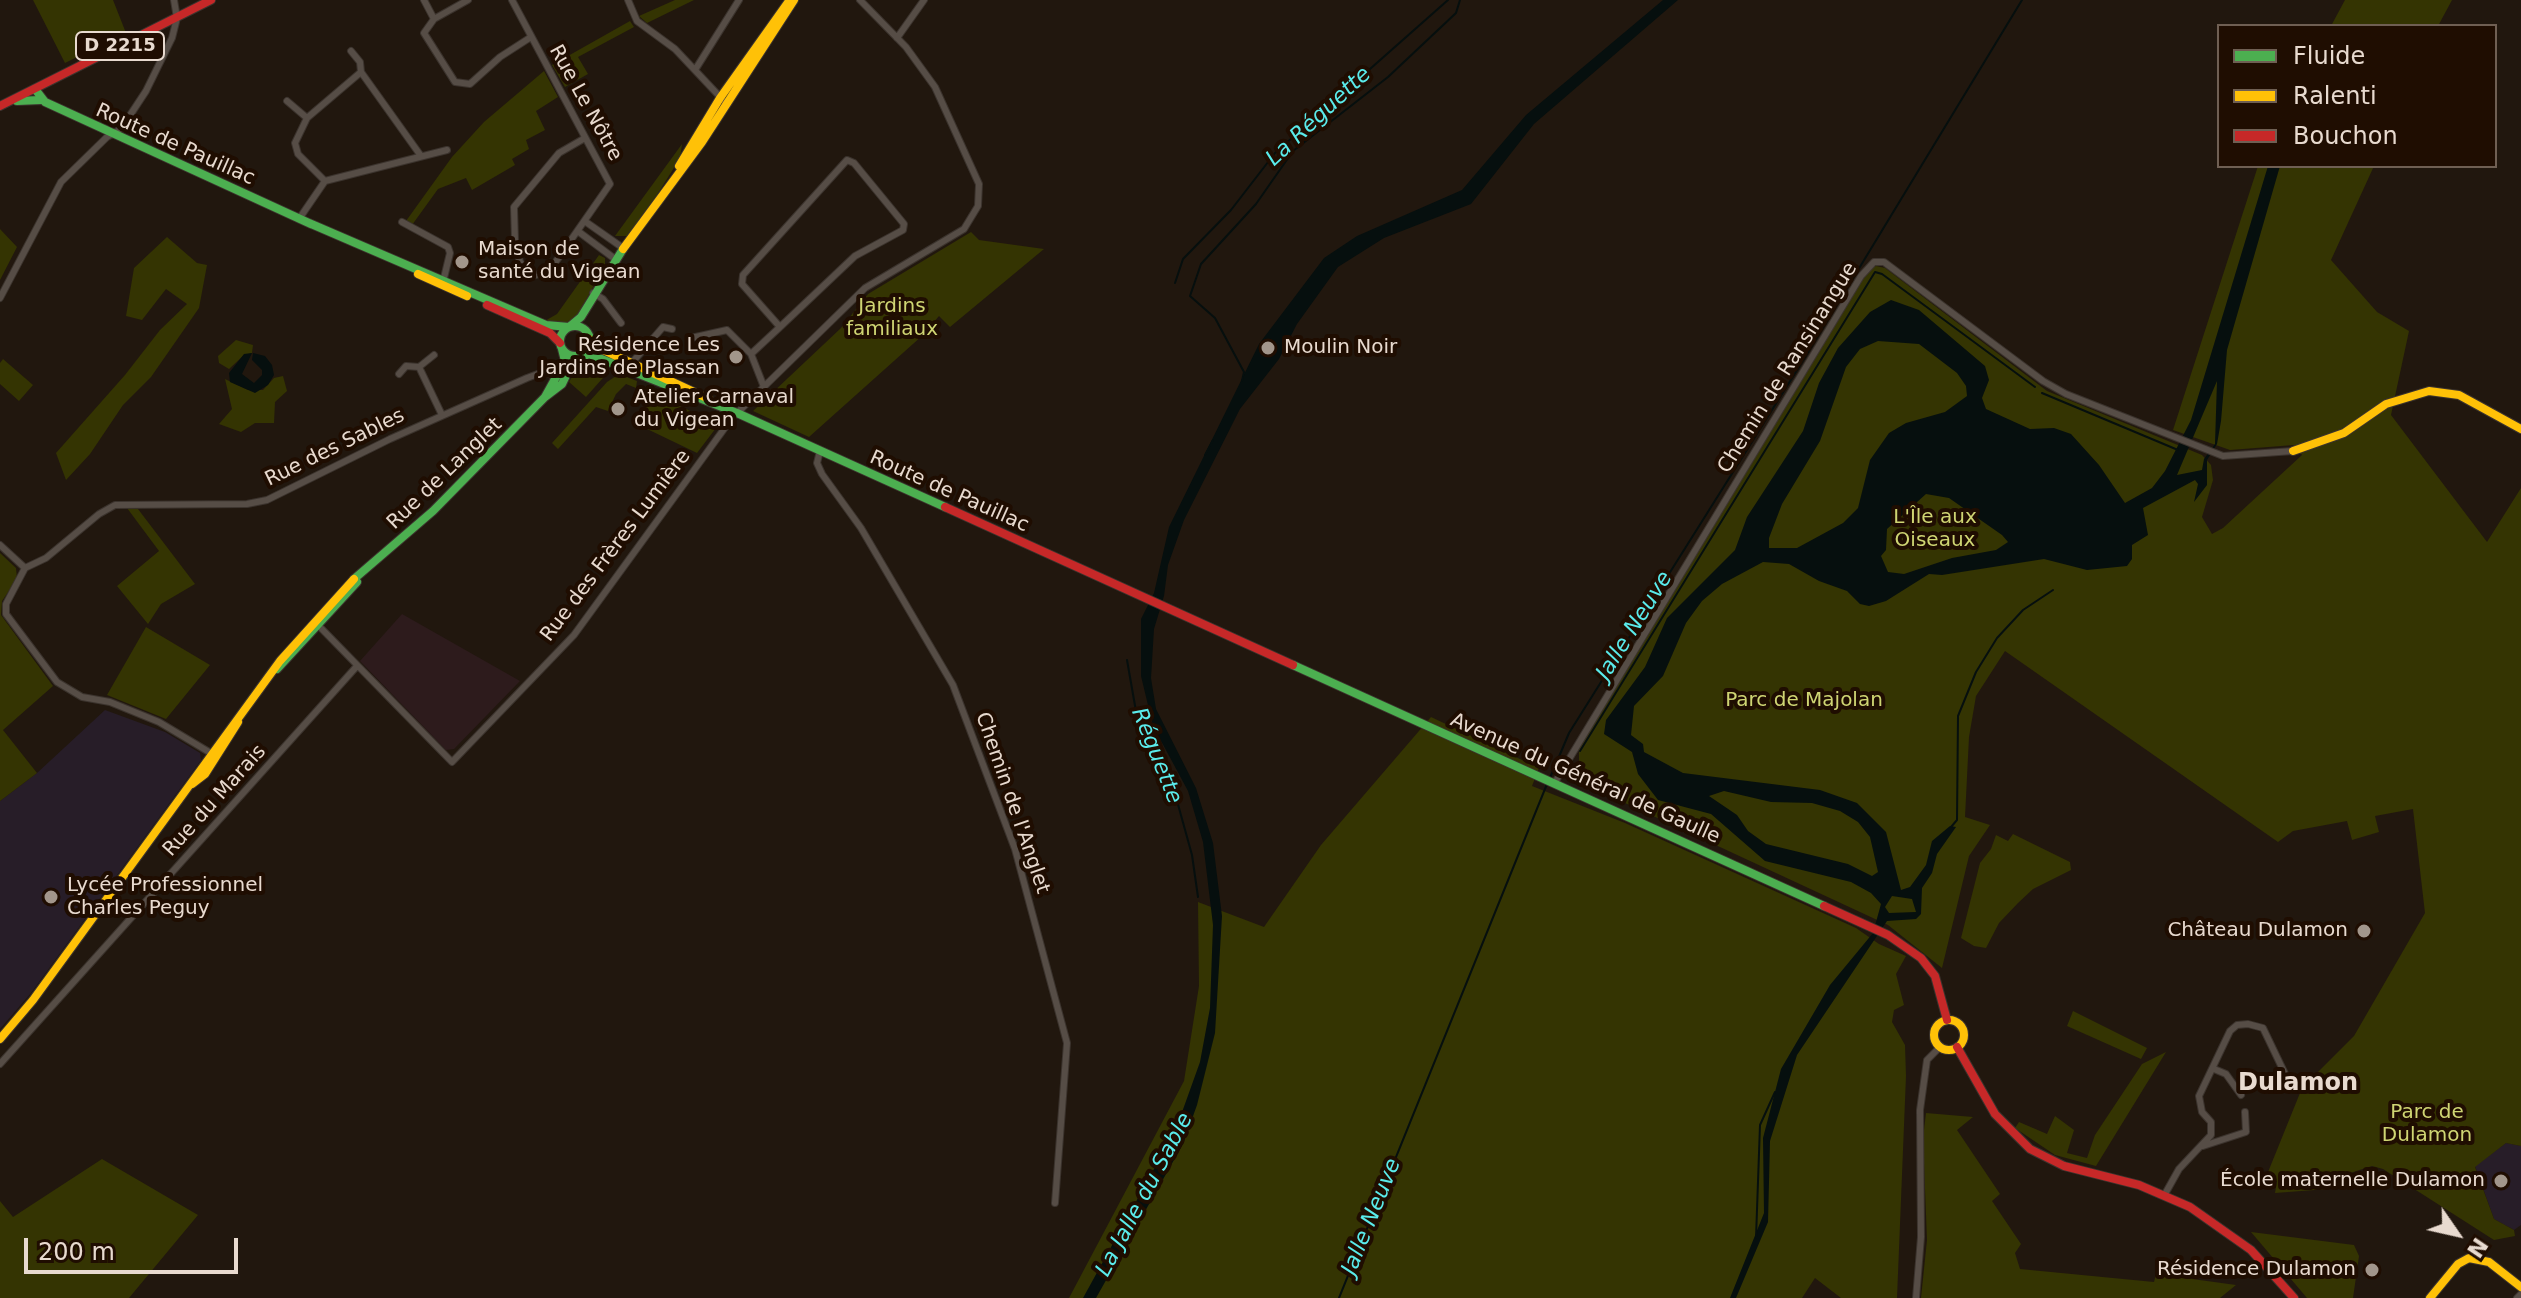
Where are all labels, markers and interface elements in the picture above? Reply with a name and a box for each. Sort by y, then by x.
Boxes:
legend [2217,24,2497,168]
road number: D 2215 [76,32,164,60]
street label: Rue Le Nôtre [543,41,627,165]
text: Fluide [2293,42,2365,70]
water label: La Réguette [1261,62,1377,172]
text: Ralenti [2293,82,2377,110]
street label: Route de Pauillac [92,99,258,191]
text: Bouchon [2293,122,2398,150]
place label: Maison de santé du Vigean [478,238,640,285]
marker: Maison de santé du Vigean [453,253,471,271]
street label: Chemin de Ransinangue [1713,258,1863,478]
park label: Jardins familiaux [846,295,938,342]
place label: Résidence Les Jardins de Plassan [539,334,720,381]
place label: Moulin Noir [1284,336,1397,360]
marker: Moulin Noir [1259,339,1277,357]
marker: Résidence Les Jardins de Plassan [727,348,745,366]
place label: Atelier Carnaval du Vigean [634,386,794,433]
marker: Atelier Carnaval du Vigean [609,400,627,418]
street label: Rue des Sables [261,404,409,492]
street label: Rue de Langlet [383,413,507,535]
street label: Rue des Frères Lumière [536,445,696,647]
street label: Route de Pauillac [866,446,1032,538]
park label: L'Île aux Oiseaux [1893,506,1977,553]
water label: Jalle Neuve [1591,567,1679,685]
park label: Parc de Majolan [1725,689,1883,713]
water label: Réguette [1125,704,1187,808]
street label: Avenue du Général de Gaulle [1446,708,1724,850]
street label: Chemin de l'Anglet [970,709,1054,897]
street label: Rue du Marais [159,740,271,862]
place label: Lycée Professionnel Charles Peguy [67,874,263,921]
marker: Lycée Professionnel Charles Peguy [42,888,60,906]
place label: Château Dulamon [2167,919,2348,943]
marker: Château Dulamon [2355,922,2373,940]
district label: Dulamon [2238,1070,2358,1098]
park label: Parc de Dulamon [2382,1101,2472,1148]
water label: La Jalle du Sable [1091,1109,1199,1281]
water label: Jalle Neuve [1337,1155,1407,1279]
place label: École maternelle Dulamon [2220,1169,2485,1193]
marker: École maternelle Dulamon [2492,1172,2510,1190]
north arrow [2417,1194,2497,1274]
scale bar [28,1222,242,1272]
text: N [2462,1233,2493,1262]
text: 200 m [38,1238,115,1266]
place label: Résidence Dulamon [2157,1258,2356,1282]
marker: Résidence Dulamon [2363,1261,2381,1279]

